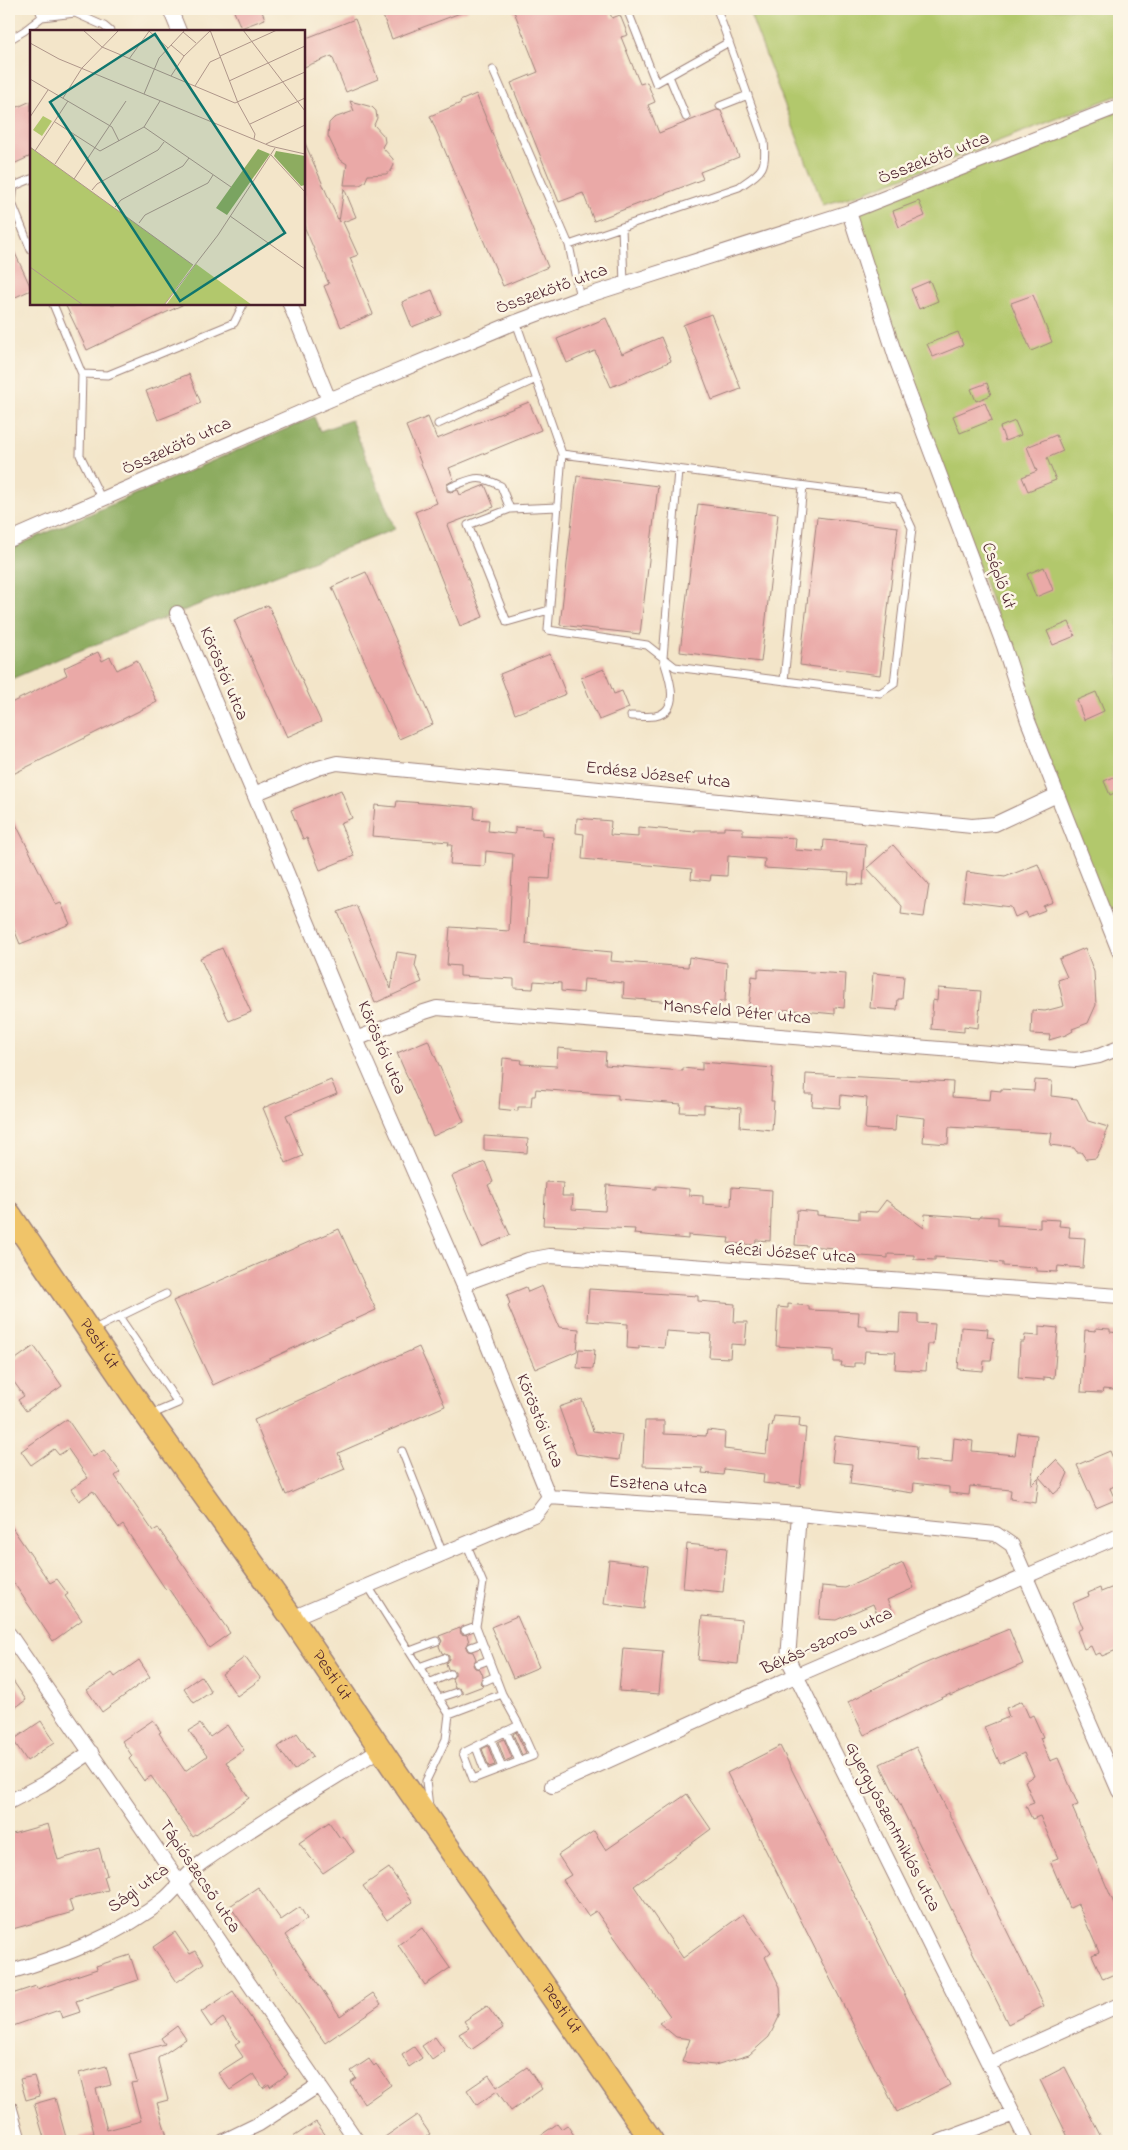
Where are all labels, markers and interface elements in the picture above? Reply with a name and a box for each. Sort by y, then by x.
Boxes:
inset map [30,30,305,305]
street label: Összekötő utca [875,126,993,192]
street label: Összekötő utca [493,258,611,322]
street label: Összekötő utca [118,411,236,483]
street label: Cséplő út [974,539,1022,613]
street label: Köröstói utca [192,623,254,725]
street label: Erdész József utca [584,755,732,797]
street label: Mansfeld Péter utca [662,994,812,1032]
street label: Köröstói utca [350,997,412,1099]
street label: Géczi József utca [723,1236,857,1272]
street label: Pesti út [72,1314,125,1375]
street label: Köröstói utca [508,1370,570,1472]
street label: Esztena utca [608,1470,708,1502]
street label: Békás-szoros utca [756,1601,897,1683]
street label: Pesti út [304,1645,358,1707]
street label: Gyergyószentmiklós utca [837,1737,946,1917]
street label: Tápiószecső utca [151,1815,247,1939]
street label: Sági utca [103,1858,176,1921]
street label: Pesti út [534,1979,588,2040]

